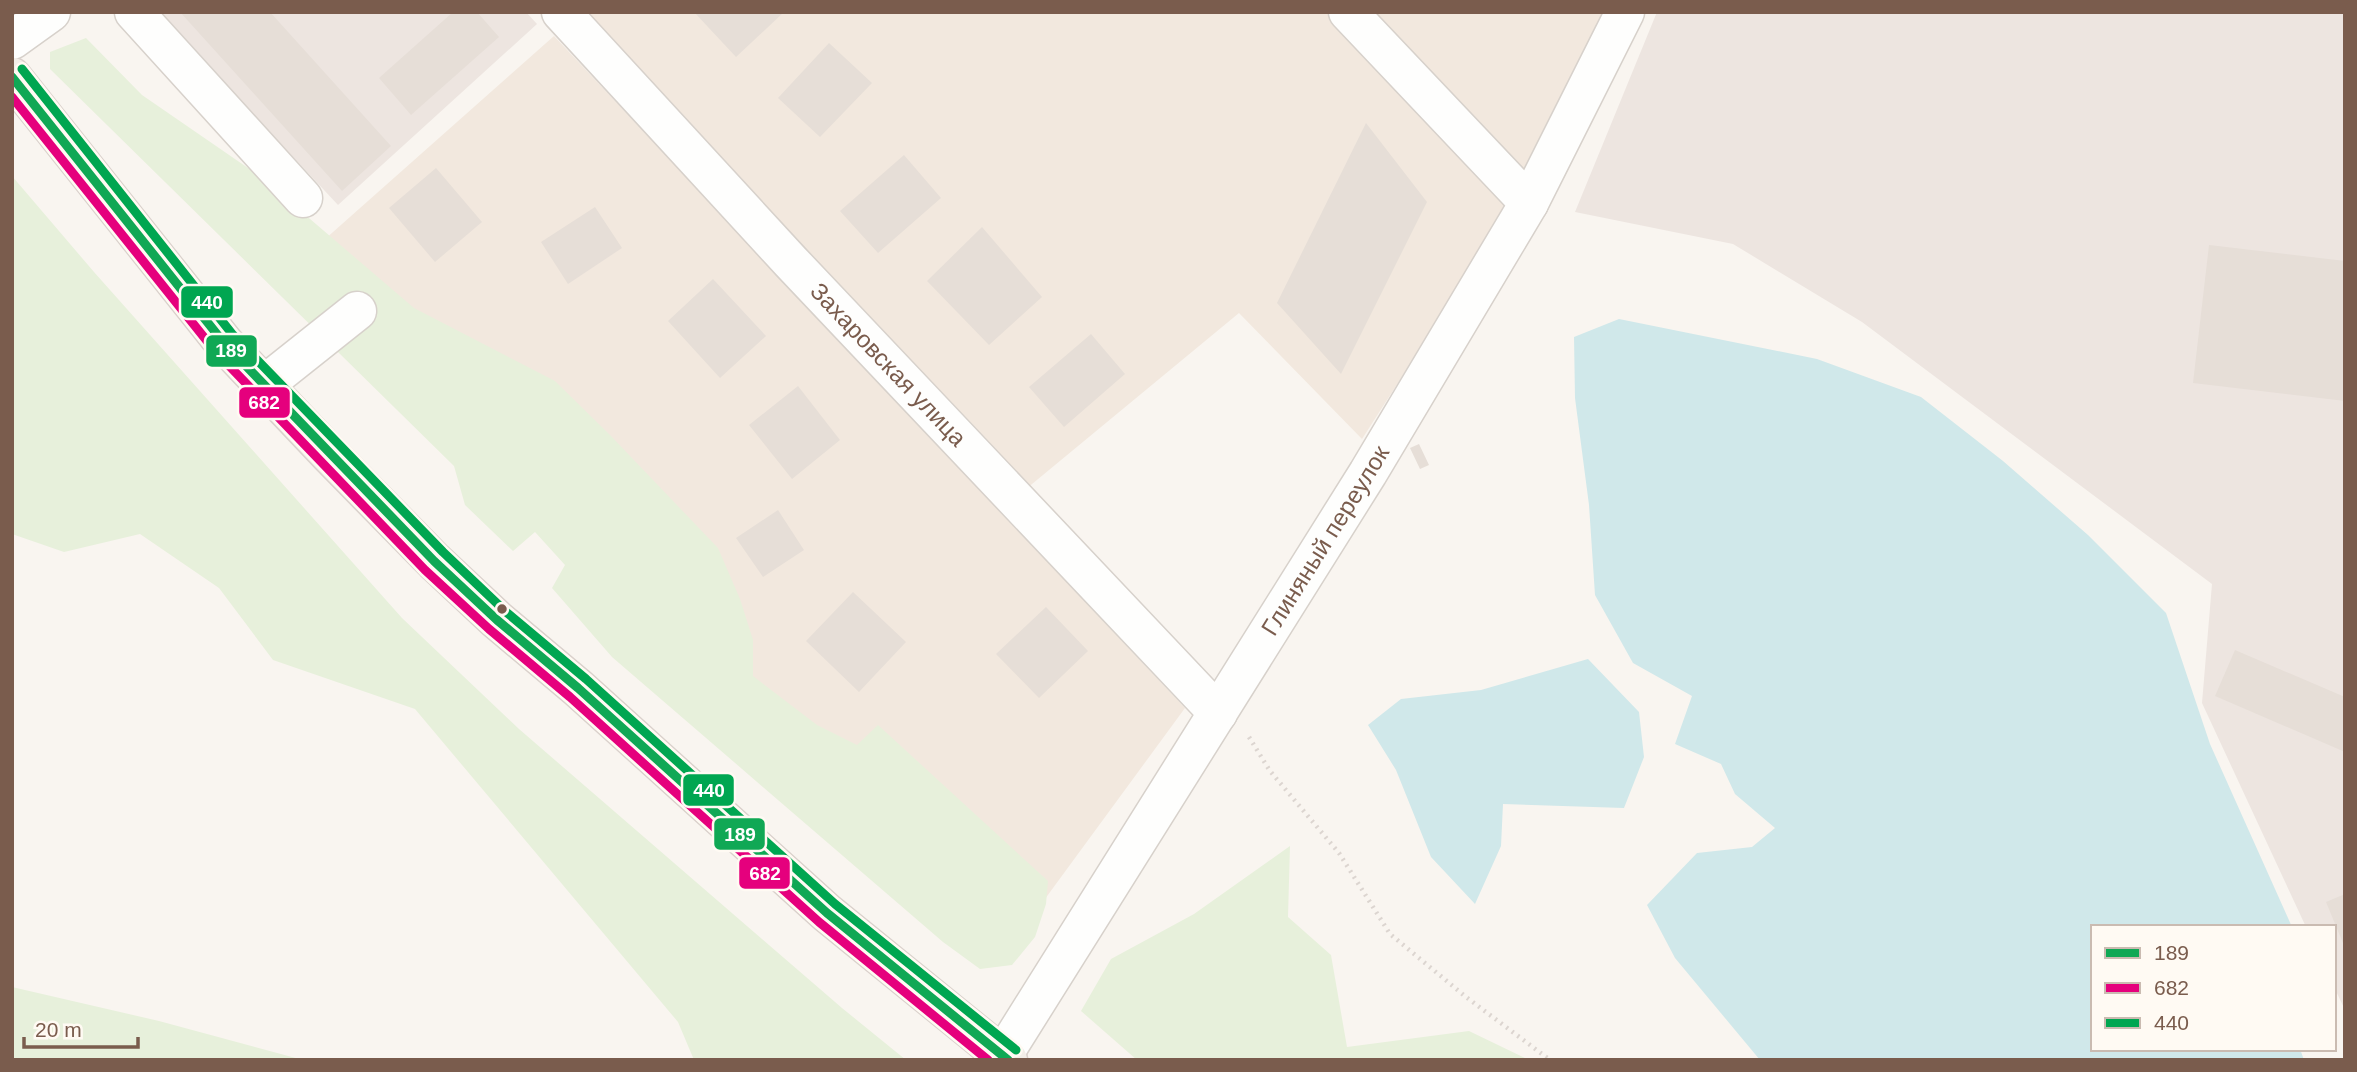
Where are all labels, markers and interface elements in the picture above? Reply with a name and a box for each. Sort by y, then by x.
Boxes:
street label: Захаровская улица [805,277,972,452]
line badge: 440 [180,285,234,319]
text: 440 [191,292,223,313]
line badge: 189 [205,334,258,368]
text: 189 [215,340,247,361]
line badge: 682 [238,386,291,419]
text: 682 [248,392,280,413]
street label: Глиняный переулок [1256,440,1394,640]
unlabelled marker [495,602,509,616]
line badge: 440 [682,773,735,807]
text: 440 [693,780,725,801]
line badge: 189 [713,817,766,851]
text: 189 [724,824,756,845]
line badge: 682 [738,856,791,890]
text: 682 [749,863,781,884]
legend [2091,925,2336,1051]
text: 189 [2154,941,2189,964]
text: 682 [2154,976,2189,999]
scale bar [24,1006,138,1050]
text: 440 [2154,1011,2189,1034]
text: 20 m [35,1018,82,1041]

